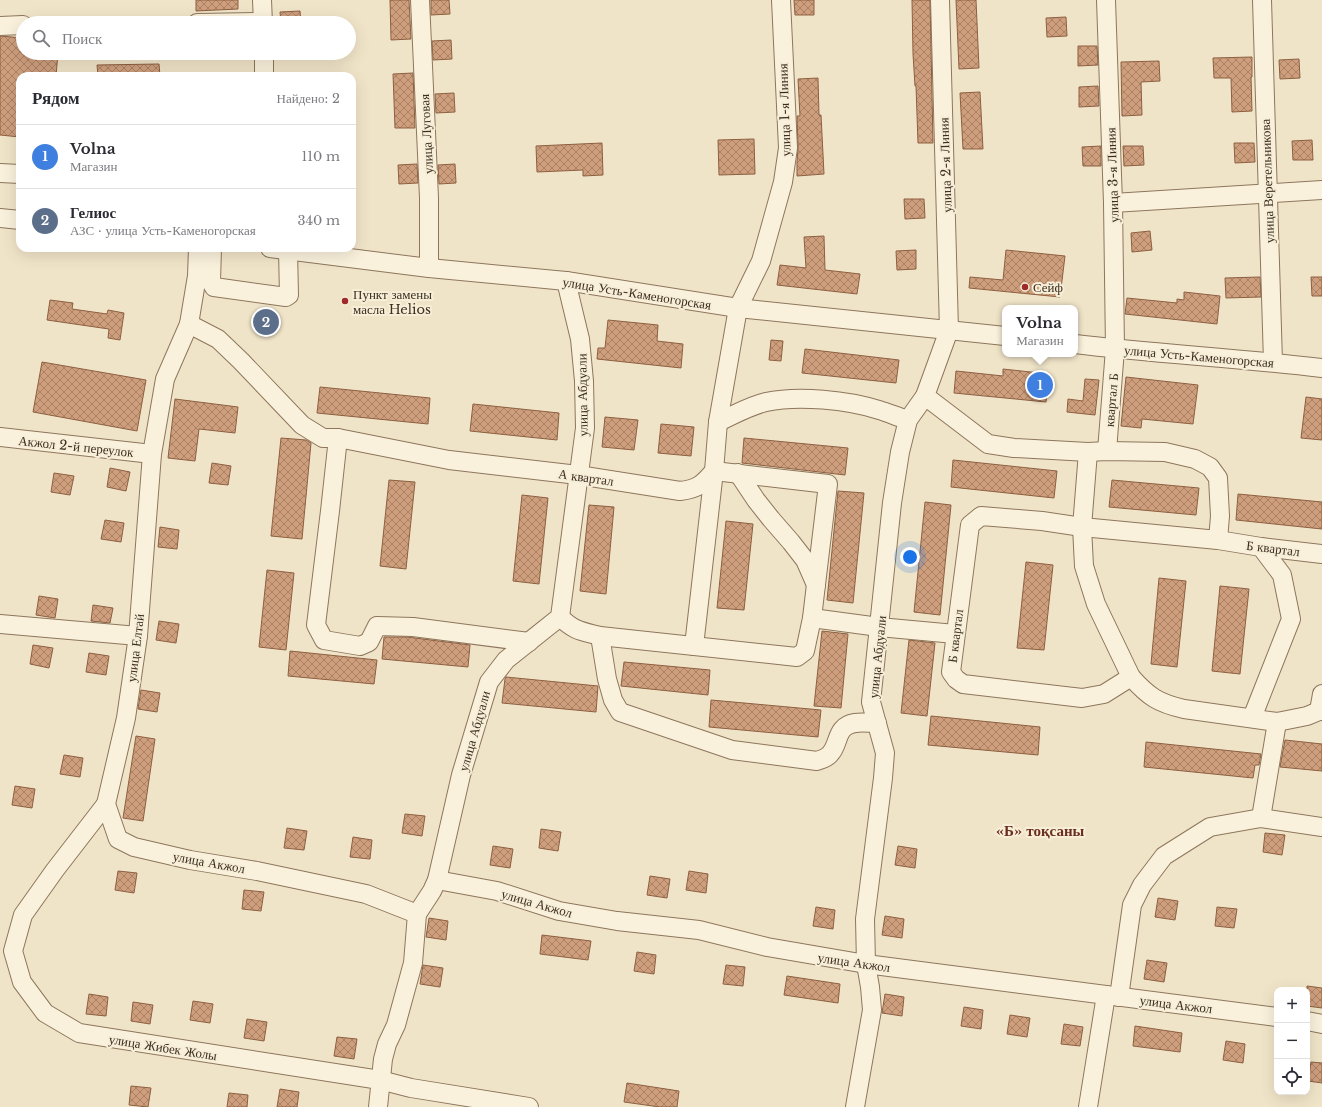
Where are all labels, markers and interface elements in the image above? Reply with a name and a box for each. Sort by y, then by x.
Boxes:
search box [16,16,356,60]
icon: search [30,27,52,49]
text: Поиск [62,29,102,48]
street label: улица 1-я Линия [774,63,795,157]
text: Рядом [32,88,80,109]
text: Найдено: 2 [277,90,340,107]
street label: улица Луговая [416,94,437,174]
street label: улица 2-я Линия [935,117,956,213]
street label: улица Веретельникова [1257,118,1278,243]
street label: улица 3-я Линия [1102,127,1123,223]
text: Volna [70,139,116,158]
text: 1 [42,148,48,165]
text: 110 m [301,148,340,165]
text: Магазин [70,158,117,175]
text: Гелиос [70,203,116,222]
text: 2 [41,212,49,229]
text: 340 m [297,212,340,229]
text: АЗС · улица Усть-Каменогорская [70,222,256,239]
street label: улица Усть-Каменогорская [561,273,712,314]
place label: Сейф [1033,279,1063,296]
marker: Сейф [1020,282,1030,292]
place label: Пункт замены масла Helios [353,286,432,318]
marker: Пункт замены масла Helios [340,296,350,306]
popup [1002,305,1078,357]
pin: 2 [253,307,279,337]
text: Volna [1016,313,1062,332]
text: Магазин [1016,332,1064,349]
street label: улица Усть-Каменогорская [1123,341,1275,372]
street label: улица Абдуали [573,353,592,437]
pin: 1 [1027,370,1053,400]
street label: квартал Б [1101,373,1122,428]
street label: Акжол 2-й переулок [18,432,135,461]
street label: А квартал [557,465,615,490]
street label: Б квартал [1245,537,1301,560]
your location [900,547,920,567]
street label: Б квартал [944,608,967,664]
street label: улица Елтай [123,613,148,683]
street label: улица Абдуали [865,615,890,699]
street label: улица Абдуали [455,689,494,773]
district label: «Б» тоқсаны [996,821,1085,840]
street label: улица Акжол [171,848,247,877]
street label: улица Акжол [499,885,575,922]
street label: улица Акжол [817,949,892,976]
map controls [1274,987,1310,1095]
button: + [1274,987,1310,1023]
street label: улица Акжол [1139,992,1214,1017]
button: − [1274,1023,1310,1059]
street label: улица Жибек Жолы [108,1031,218,1064]
button: locate [1274,1059,1310,1095]

